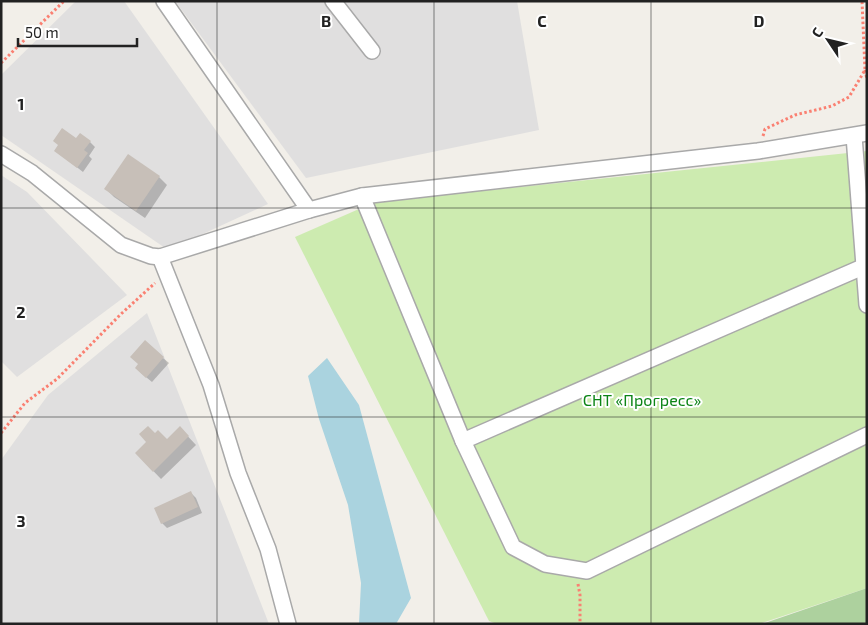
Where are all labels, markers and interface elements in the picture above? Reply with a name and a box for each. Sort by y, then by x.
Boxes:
text: B [321,11,331,30]
text: C [537,11,547,30]
text: D [754,11,765,30]
scale bar [18,15,136,47]
north arrow [803,15,853,65]
text: 50 m [25,23,59,41]
text: С [808,24,826,41]
text: 1 [18,94,24,113]
text: 2 [16,302,26,321]
park label: СНТ «Прогресс» [583,390,701,409]
text: 3 [16,511,26,530]

